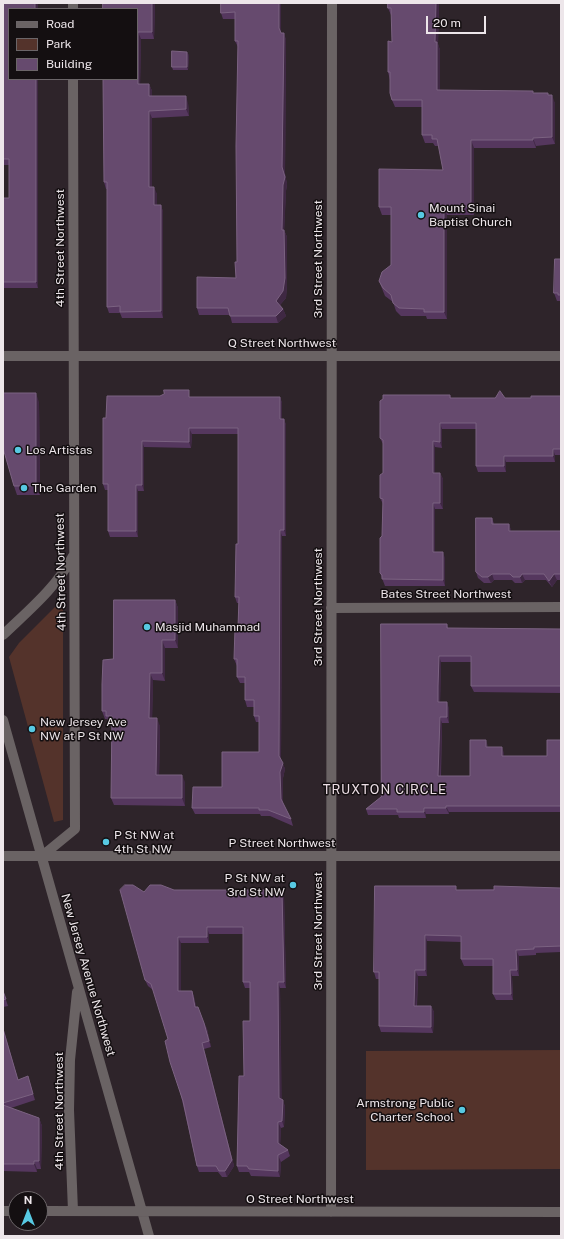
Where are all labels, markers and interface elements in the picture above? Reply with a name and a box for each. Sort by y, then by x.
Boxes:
legend [8,8,138,80]
scale bar [428,8,488,34]
text: 20 m [433,16,461,30]
text: Road [46,17,74,31]
text: Park [46,37,72,51]
text: Building [46,57,92,71]
street label: 4th Street Northwest [53,189,67,307]
street label: 3rd Street Northwest [311,200,325,318]
place label: Mount Sinai Baptist Church [429,201,512,229]
marker: Mount Sinai Baptist Church [416,210,426,220]
street label: Q Street Northwest [228,336,336,350]
place label: Los Artistas [26,443,92,457]
marker: Los Artistas [13,445,23,455]
place label: The Garden [32,481,97,495]
marker: The Garden [19,483,29,493]
street label: 4th Street Northwest [53,513,69,631]
street label: 3rd Street Northwest [311,548,325,666]
street label: Bates Street Northwest [381,587,511,601]
place label: Masjid Muhammad [155,620,260,634]
marker: Masjid Muhammad [142,622,152,632]
place label: New Jersey Ave NW at P St NW [40,715,127,743]
marker: New Jersey Ave NW at P St NW [27,724,37,734]
district label: TRUXTON CIRCLE [323,782,447,798]
place label: P St NW at 4th St NW [114,828,174,856]
street label: P Street Northwest [229,836,335,850]
marker: P St NW at 4th St NW [101,837,111,847]
place label: P St NW at 3rd St NW [225,871,285,899]
street label: 3rd Street Northwest [311,872,325,990]
marker: P St NW at 3rd St NW [288,880,298,890]
street label: New Jersey Avenue Northwest [58,892,118,1058]
street label: 4th Street Northwest [52,1052,66,1170]
place label: Armstrong Public Charter School [356,1096,454,1124]
marker: Armstrong Public Charter School [457,1105,467,1115]
north arrow [8,1191,48,1231]
street label: O Street Northwest [246,1192,354,1206]
text: N [24,1194,32,1206]

